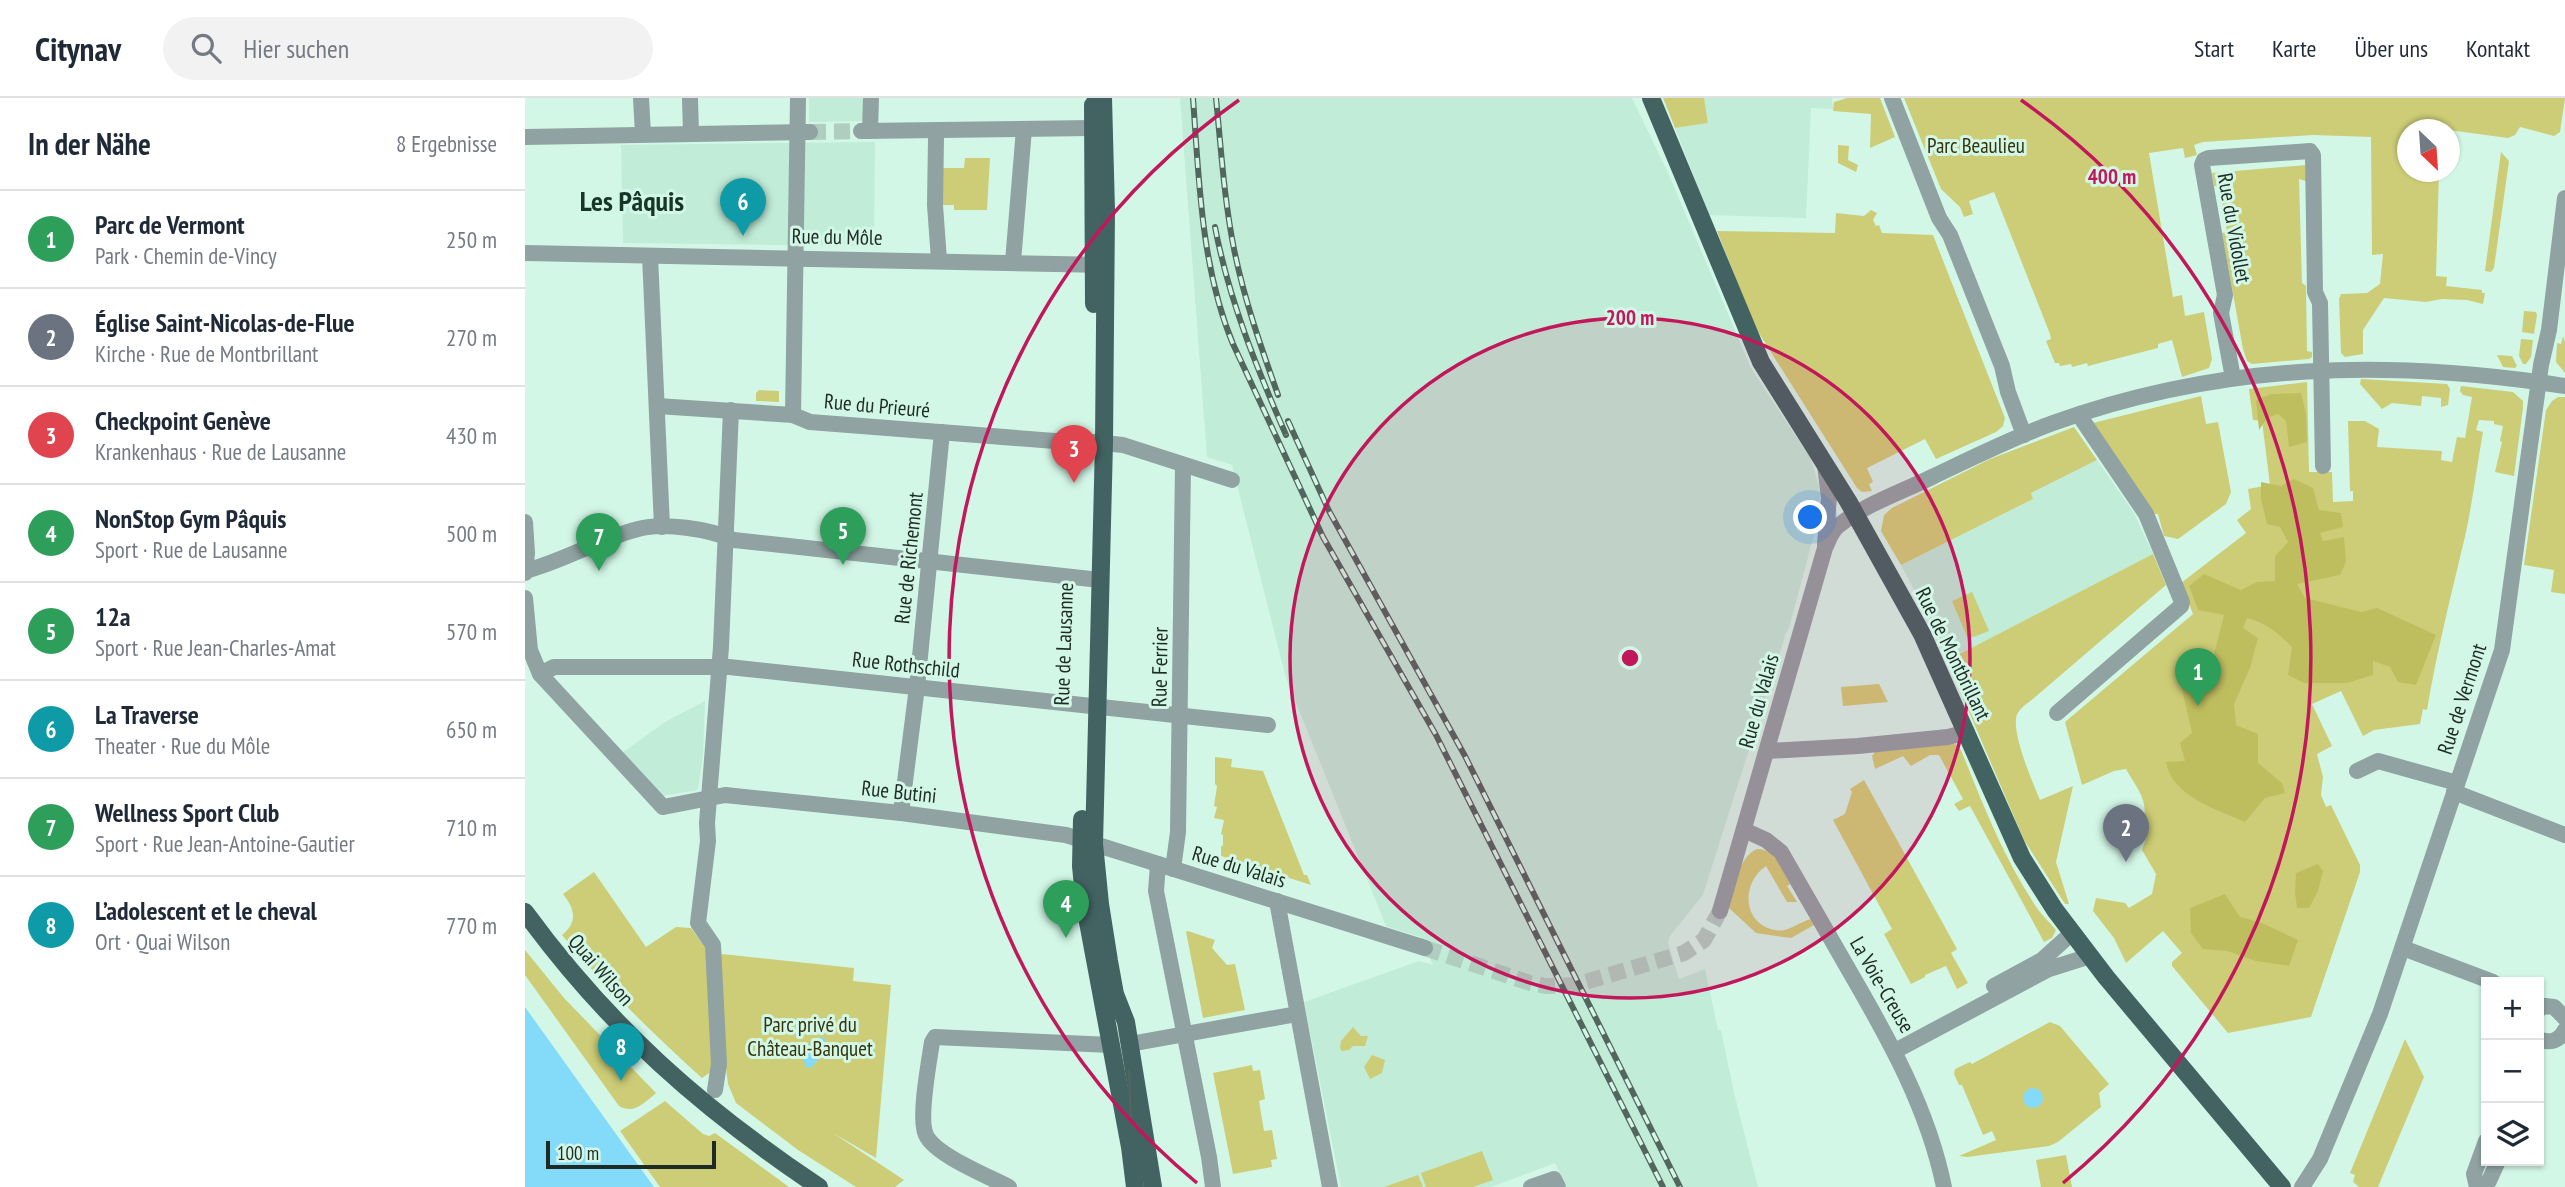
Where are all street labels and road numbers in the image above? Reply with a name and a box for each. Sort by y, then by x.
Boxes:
street label: Rue du Vidollet [2212,171,2257,285]
street label: Rue du Môle [791,222,883,251]
street label: Rue du Prieuré [823,387,931,424]
street label: Rue de Richemont [888,491,929,625]
street label: Rue de Lausanne [1048,582,1079,706]
street label: Rue de Montbrillant [1910,583,1997,725]
street label: Rue Ferrier [1145,626,1174,707]
street label: Rue de Vermont [2431,640,2492,758]
street label: Rue Rothschild [851,645,961,684]
street label: Rue du Valais [1732,651,1785,751]
street label: Rue Butini [860,774,938,809]
street label: Rue du Valais [1189,839,1289,894]
street label: Quai Wilson [563,928,640,1011]
street label: La Voie-Creuse [1844,932,1921,1038]

